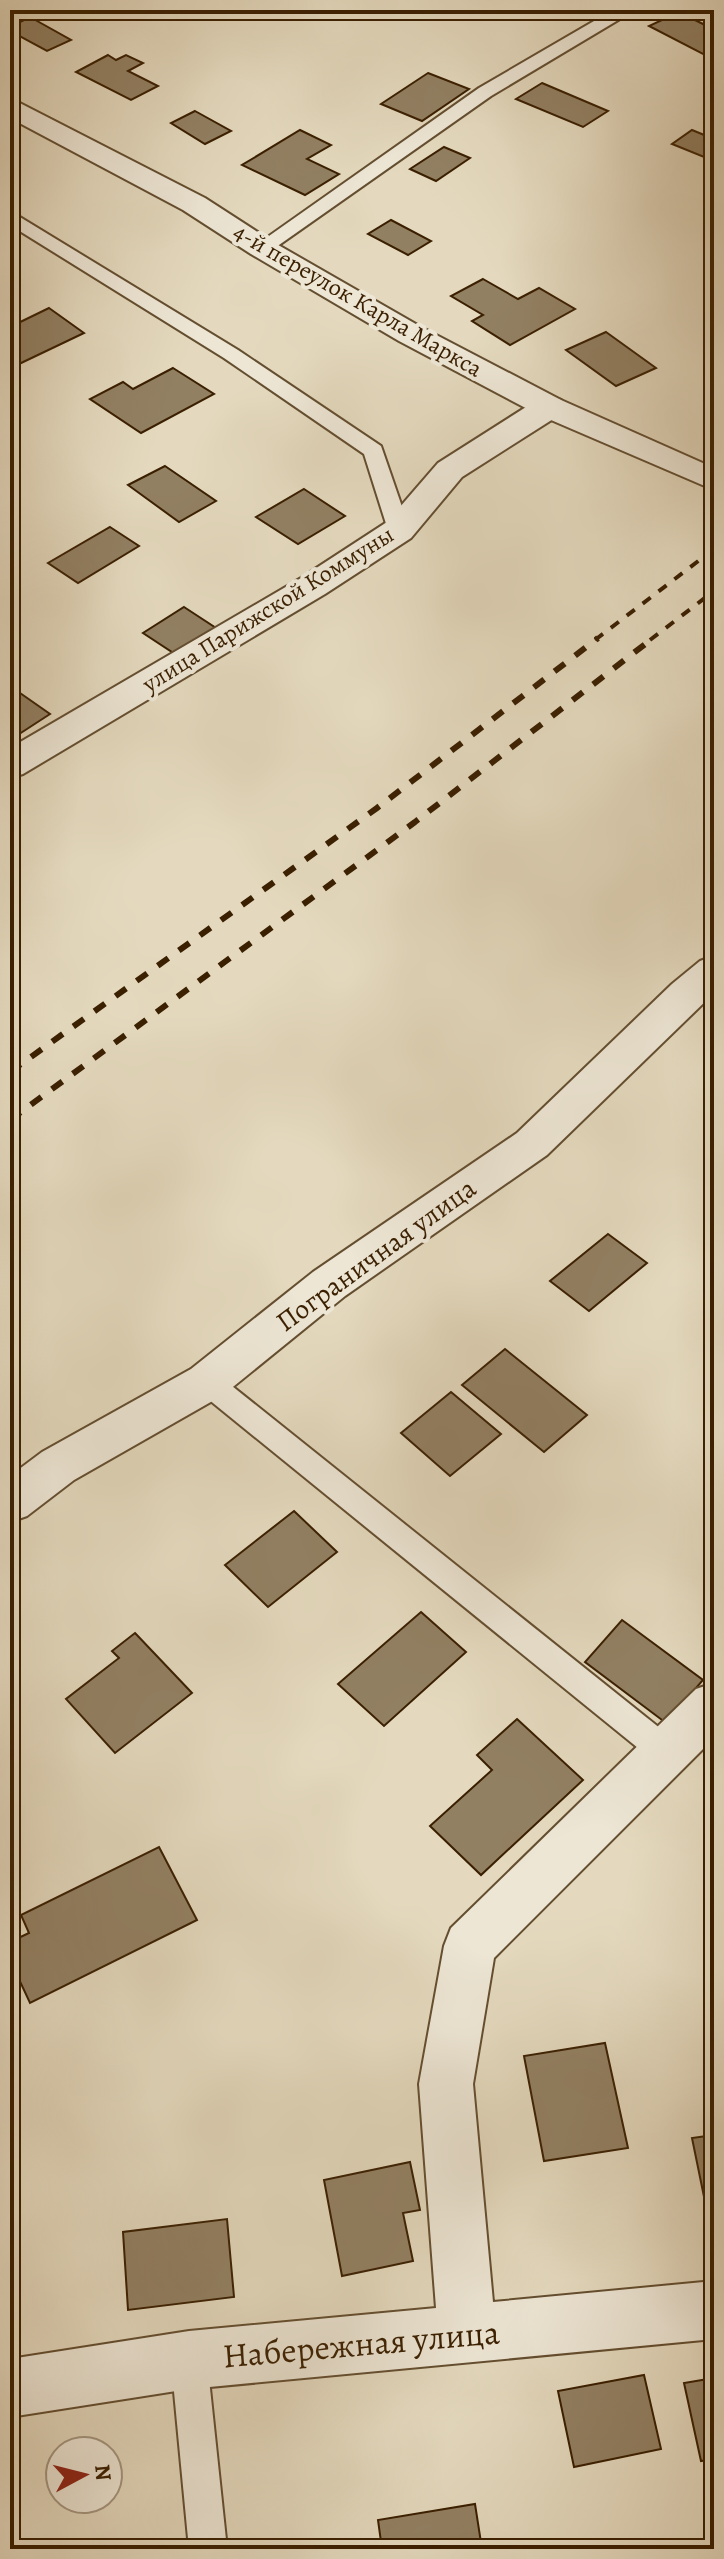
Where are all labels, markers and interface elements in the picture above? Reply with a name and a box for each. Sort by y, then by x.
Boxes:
street label: 4-й переулок Карла Маркса [228,215,488,385]
street label: улица Парижской Коммуны [135,518,400,700]
street label: Пограничная улица [268,1169,484,1341]
street label: Набережная улица [221,2308,502,2380]
north arrow [44,2435,124,2515]
text: N [87,2463,119,2482]

